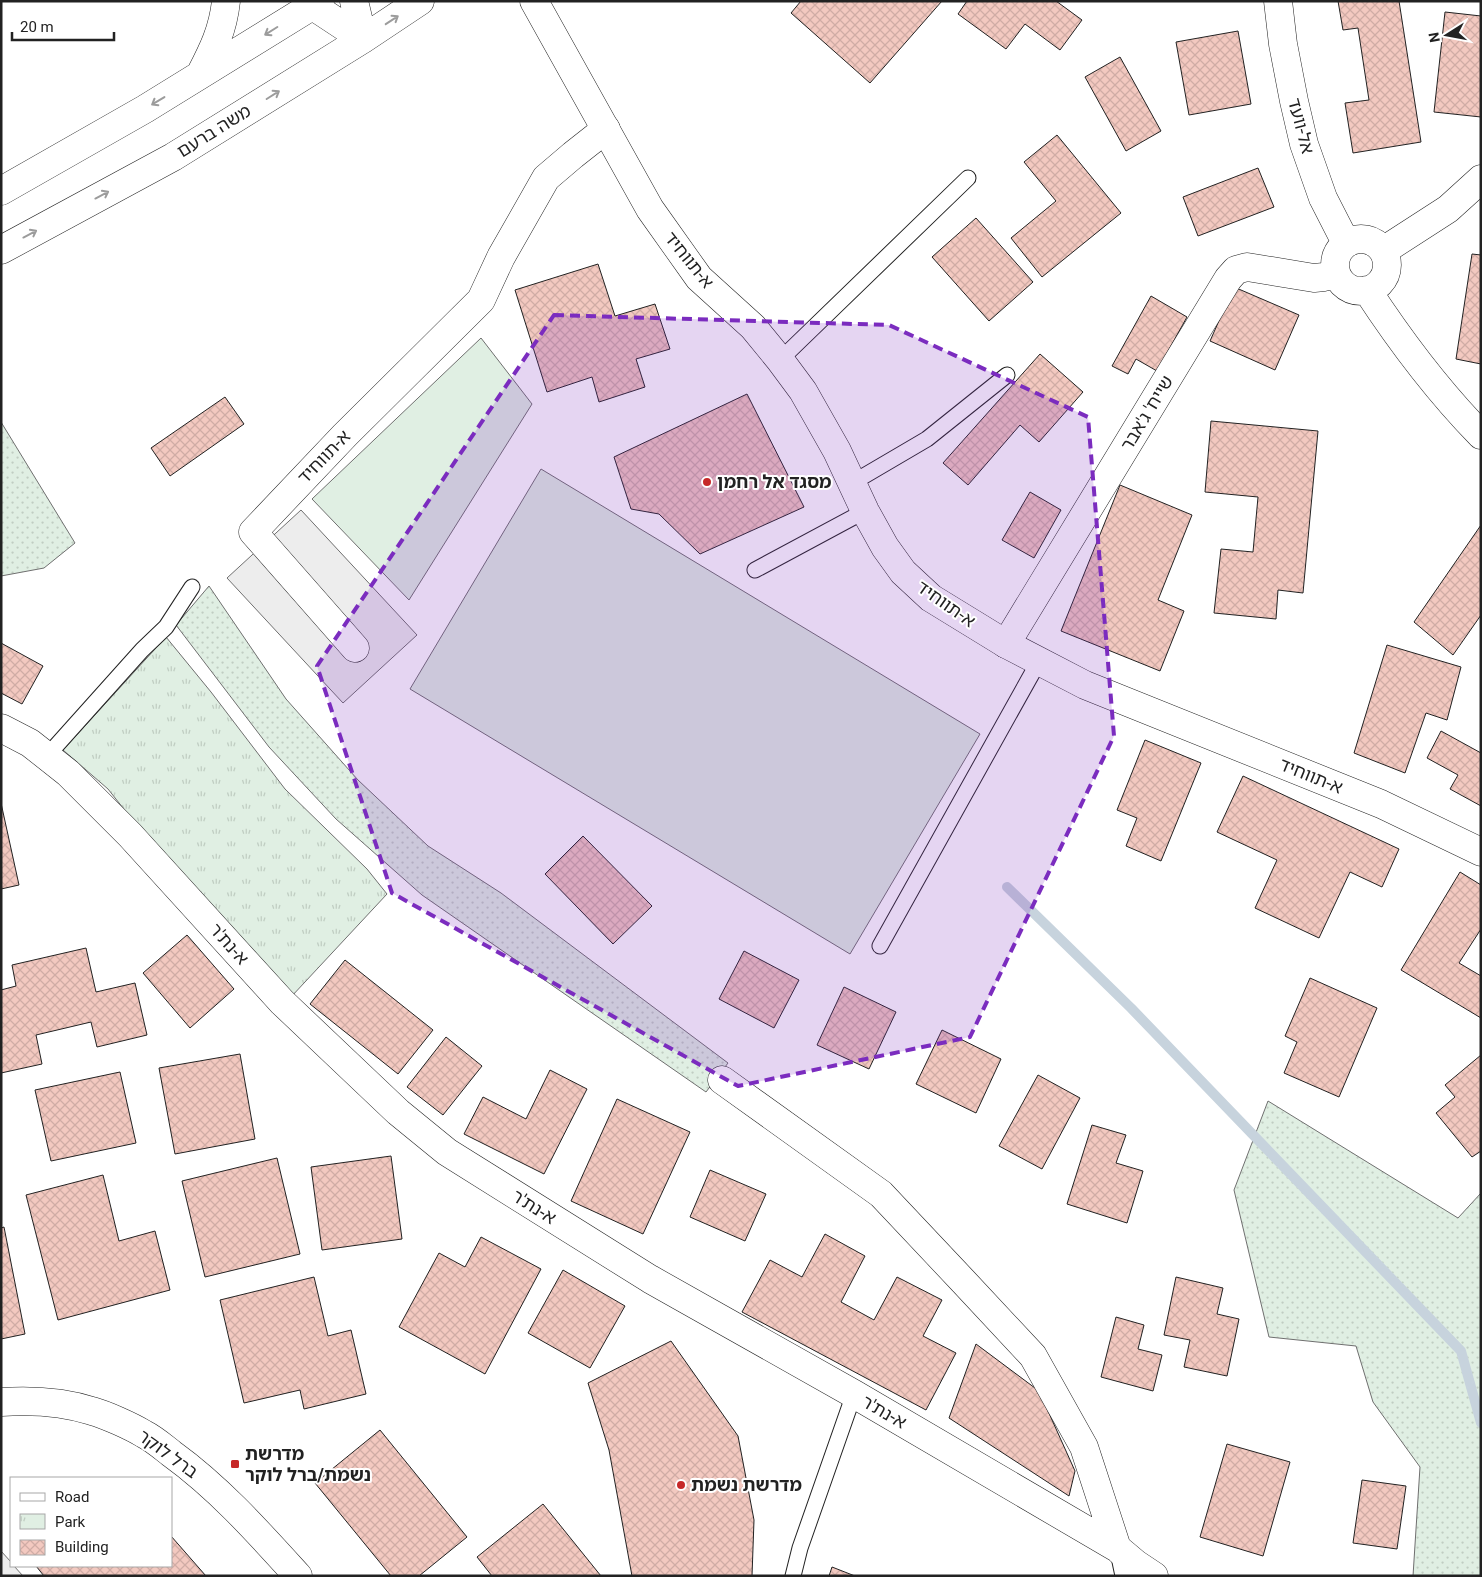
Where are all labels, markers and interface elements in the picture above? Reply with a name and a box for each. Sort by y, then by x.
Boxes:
scale bar [12,10,115,42]
north arrow [1422,10,1472,60]
one-way arrow [384,15,398,25]
text: 20 m [20,18,54,36]
one-way arrow [265,27,279,37]
text: N [1425,31,1443,44]
one-way arrow [265,90,279,100]
one-way arrow [152,96,166,106]
street label: אל-וועד [1284,96,1319,156]
street label: משה ברעם [173,100,255,161]
one-way arrow [95,190,110,200]
street label: א-תווחיד [660,227,718,292]
one-way arrow [23,229,38,239]
street label: שייח' ג'אבר [1116,371,1177,454]
street label: א-תווחיד [293,425,354,488]
place label: מסגד אל רחמן [717,471,832,492]
marker: מסגד אל רחמן [701,476,713,488]
street label: א-תווחיד [913,576,980,631]
street label: א-תווחיד [1276,753,1346,798]
street label: א-נת'ר [205,919,253,969]
street label: א-נת'ר [508,1185,560,1228]
street label: א-נת'ר [858,1390,910,1433]
street label: ברל לוקר [134,1425,202,1482]
place label: מדרשת נשמת/ברל לוקר [245,1443,371,1485]
marker: מדרשת נשמת/ברל לוקר [229,1458,241,1470]
place label: מדרשת נשמת [691,1474,802,1495]
legend [10,1477,172,1567]
marker: מדרשת נשמת [675,1479,687,1491]
text: Road [55,1488,89,1506]
text: Park [55,1513,86,1531]
text: Building [55,1538,109,1556]

